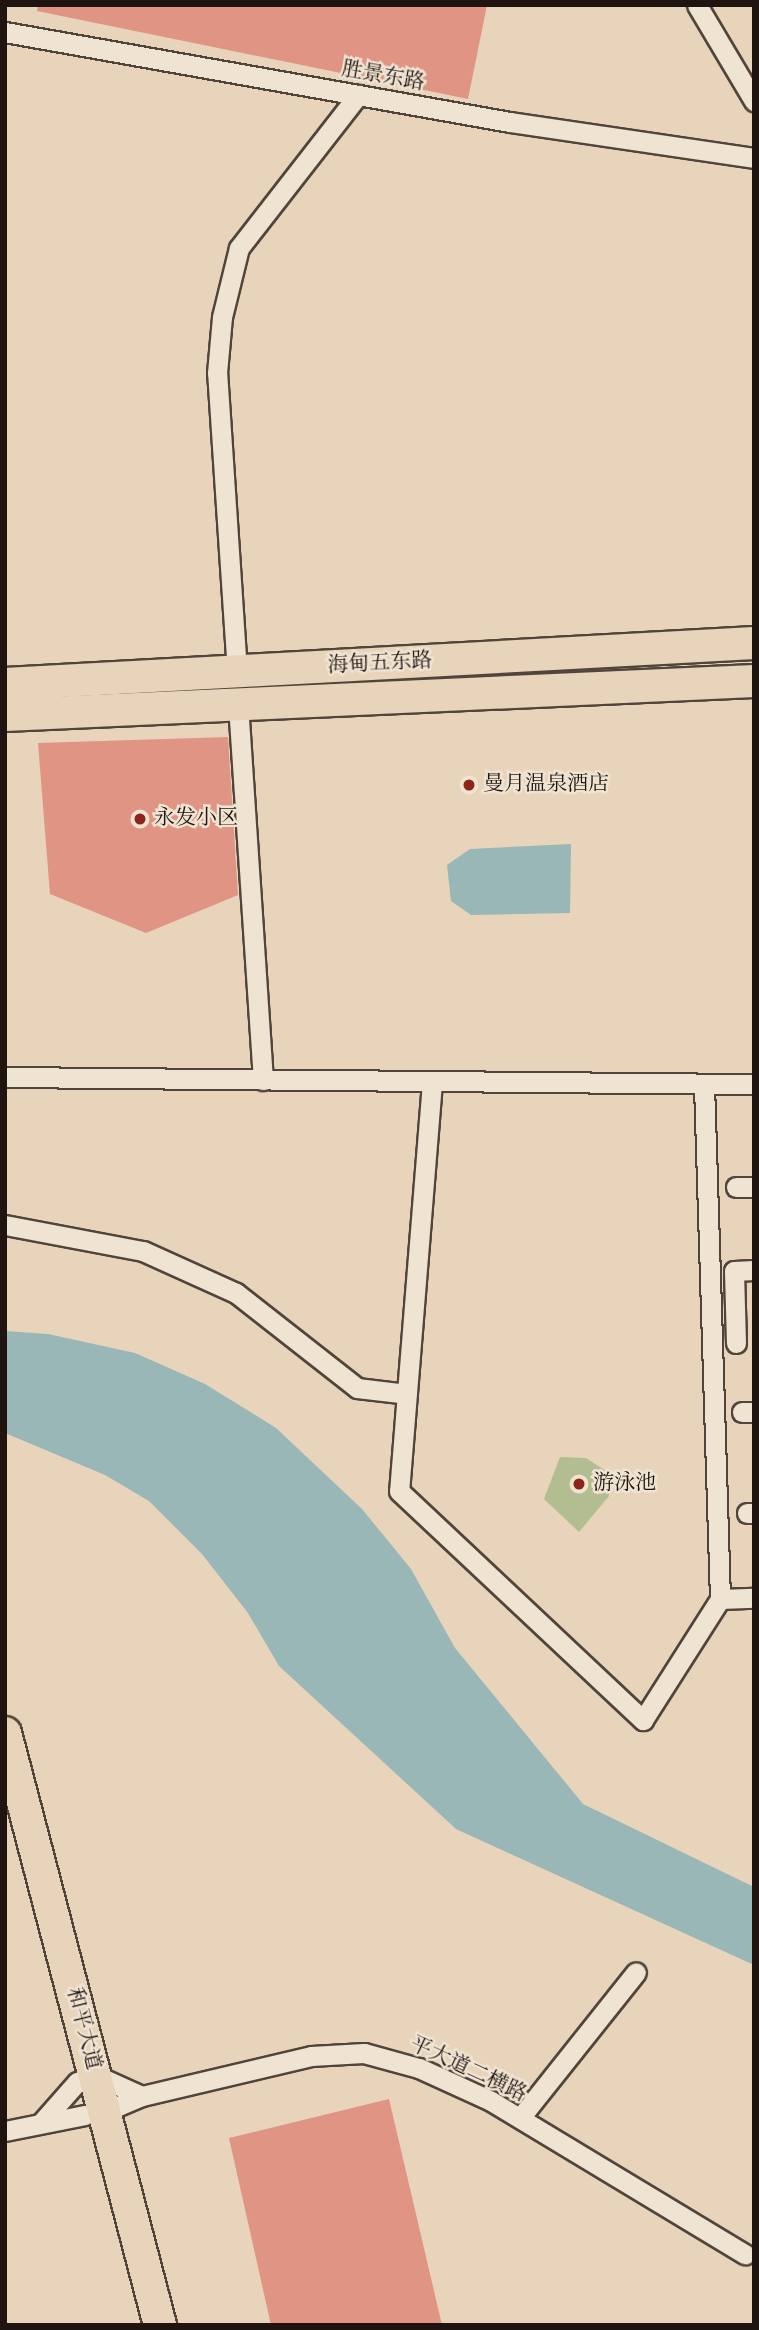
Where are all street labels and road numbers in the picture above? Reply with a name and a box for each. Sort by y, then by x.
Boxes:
street label: 胜景东路 [339,57,427,97]
street label: 海甸五东路 [327,649,433,679]
street label: 和平大道 [61,1985,105,2073]
street label: 平大道二横路 [406,2032,530,2108]

